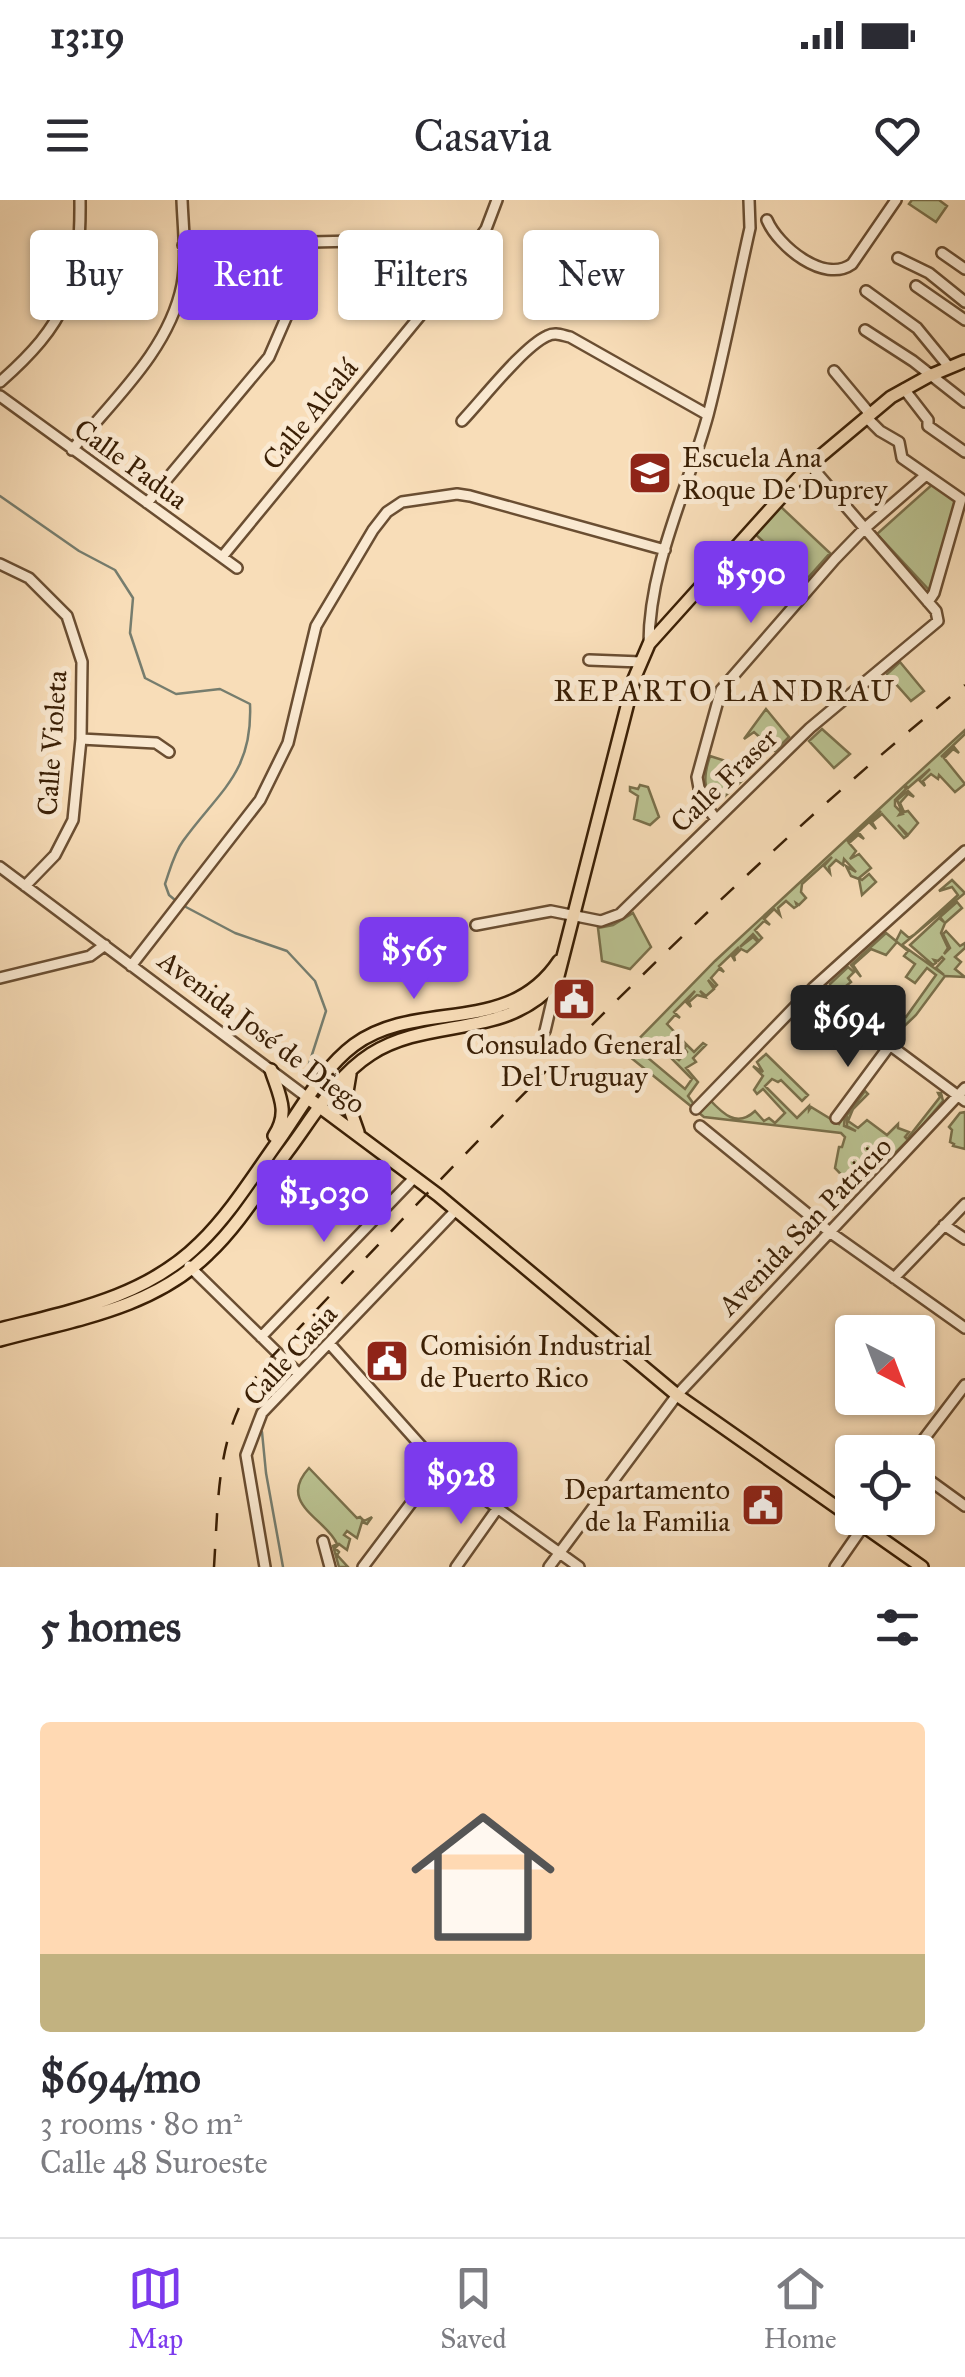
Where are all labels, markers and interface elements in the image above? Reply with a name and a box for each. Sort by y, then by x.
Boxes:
text: 13:19 [50,12,125,58]
icon: menu [40,108,95,163]
text: Casavia [414,108,551,163]
icon: heart [870,108,925,163]
chip: Buy [30,230,158,320]
chip: Rent [178,230,318,320]
chip: Filters [338,230,503,320]
chip: New [523,230,659,320]
street label: Calle Alcalá [255,351,366,477]
street label: Calle Padua [67,411,195,517]
place label: Escuela Ana Roque De Duprey [682,440,888,507]
school or university icon: Escuela Ana Roque De Duprey [627,450,673,496]
pin: $590 [692,541,810,626]
text: $590 [716,554,786,593]
street label: Calle Violeta [29,669,75,817]
district label: REPARTO LANDRAU [553,673,897,709]
street label: Calle Fraser [663,720,785,840]
pin: $565 [355,917,473,1002]
text: $565 [381,930,447,969]
street label: Avenida José de Diego [151,942,373,1121]
public building icon: Consulado General Del Uruguay [551,976,597,1022]
pin: $694 [789,985,907,1070]
text: $694 [813,998,883,1037]
place label: Consulado General Del Uruguay [466,1027,683,1094]
street label: Avenida San Patricio [710,1129,899,1323]
pin: $1,030 [243,1160,405,1245]
text: $1,030 [279,1173,369,1212]
street label: Calle Casia [235,1297,345,1413]
north arrow [835,1315,935,1415]
map controls [835,1315,935,1535]
place label: Comisión Industrial de Puerto Rico [420,1328,652,1395]
public building icon: Comisión Industrial de Puerto Rico [364,1338,410,1384]
button: locate [835,1435,935,1535]
pin: $928 [402,1442,520,1527]
text: $928 [426,1455,496,1494]
place label: Departamento de la Familia [564,1472,730,1539]
public building icon: Departamento de la Familia [740,1482,786,1528]
icon: filters [870,1600,925,1655]
text: 5 homes [40,1601,181,1653]
icon: home [393,1787,573,1967]
text: $694/mo [40,2052,201,2104]
text: 3 rooms · 80 m² [40,2104,242,2143]
text: Calle 48 Suroeste [40,2143,268,2182]
tab: Map [128,2261,183,2356]
tab: Saved [440,2261,507,2356]
tab: Home [763,2261,837,2356]

